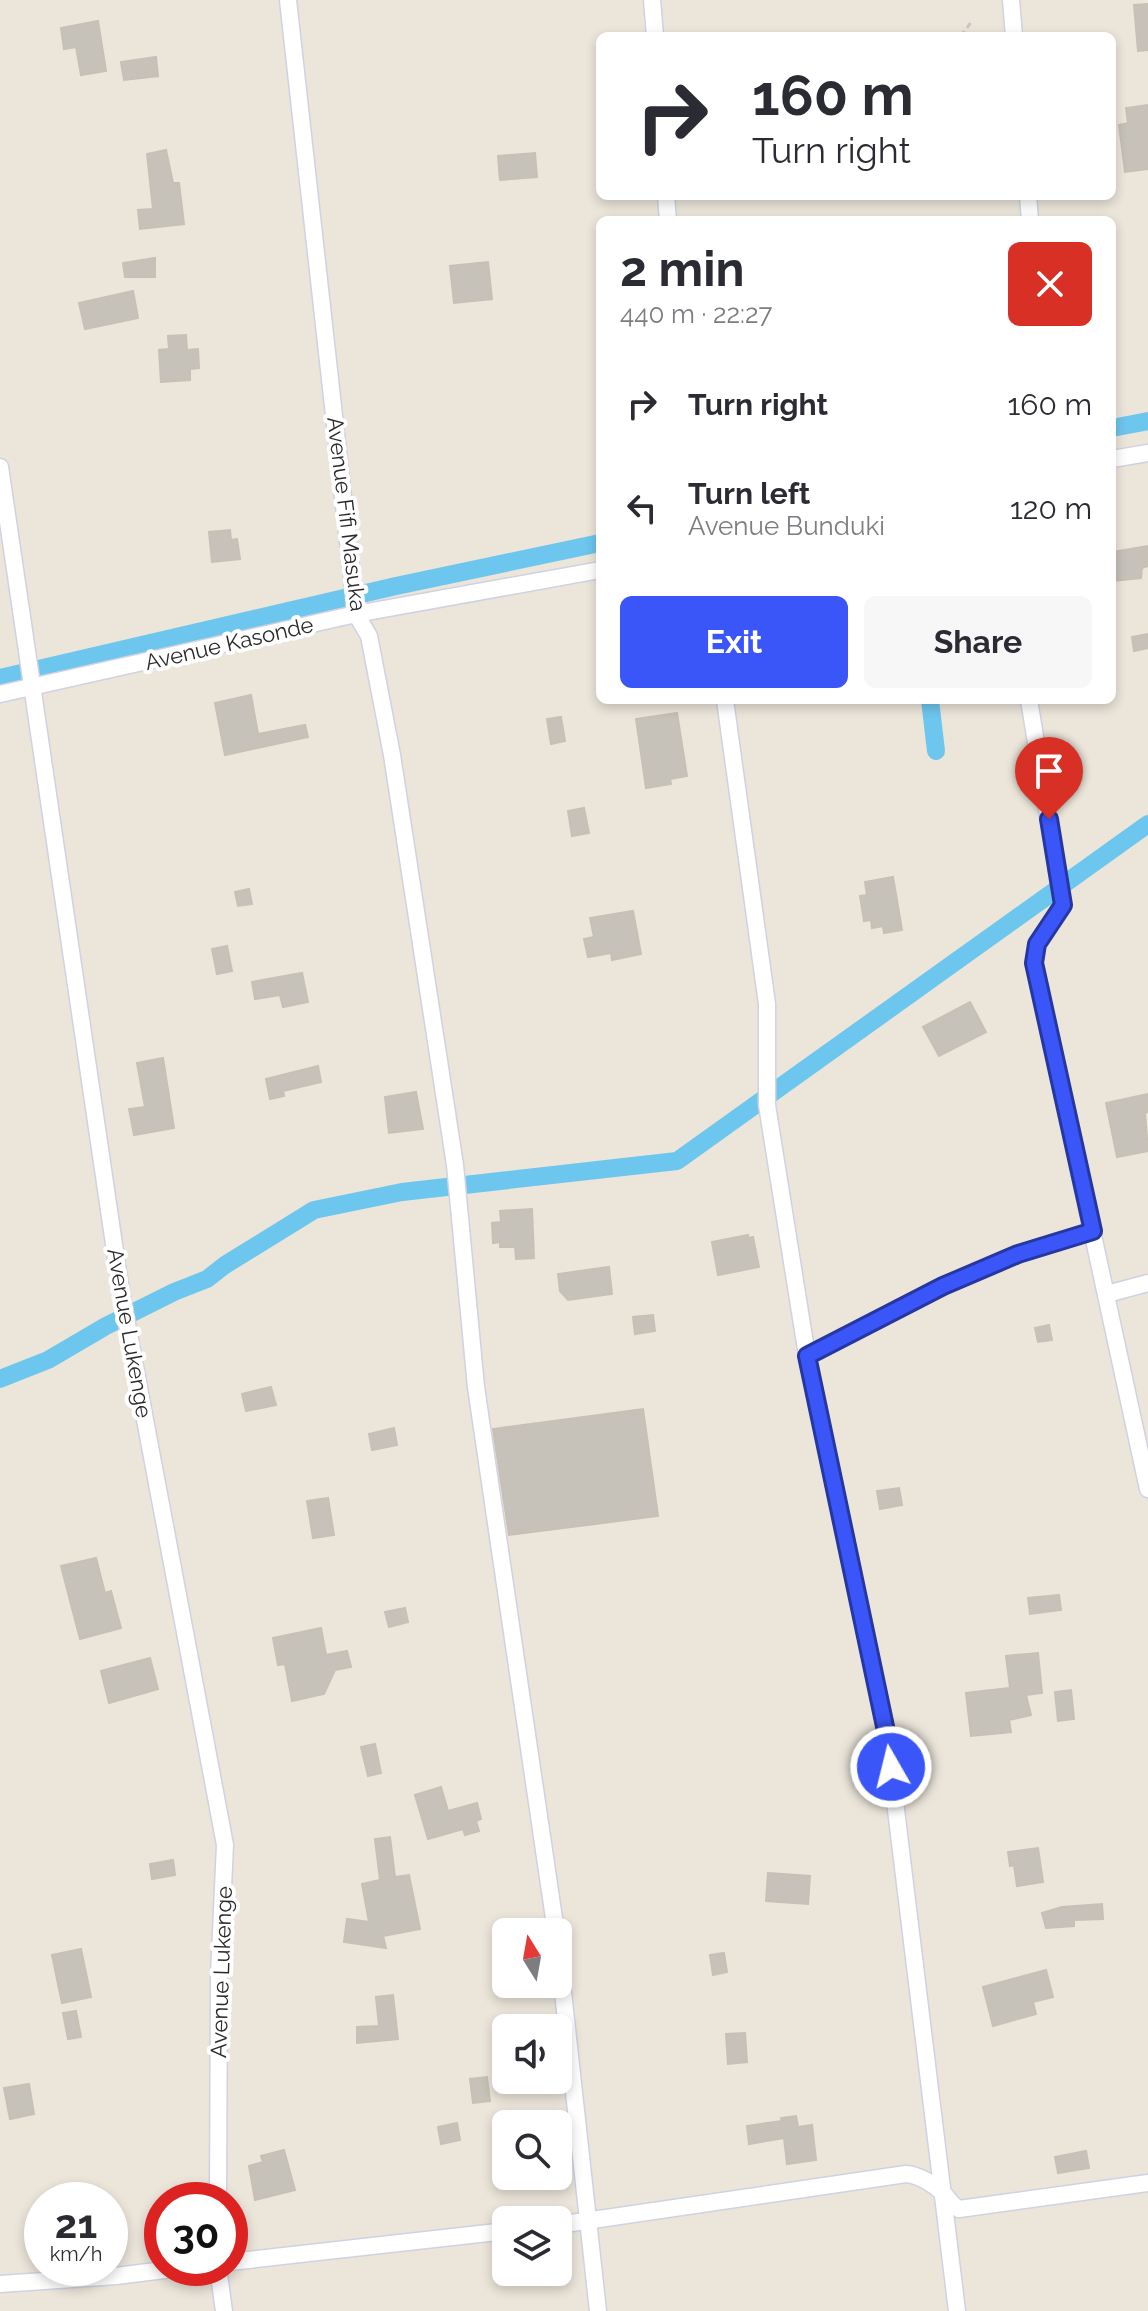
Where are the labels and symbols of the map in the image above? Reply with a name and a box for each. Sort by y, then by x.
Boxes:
street label: Avenue Fifi Masuka [322,415,372,613]
street label: Avenue Kasonde [142,611,316,675]
pin [1015,737,1083,819]
street label: Avenue Lukenge [102,1246,158,1420]
position arrow [849,1725,933,1809]
street label: Avenue Lukenge [205,1886,237,2058]
north arrow [492,1918,572,1998]
speed limit sign: 30 [144,2182,248,2286]

